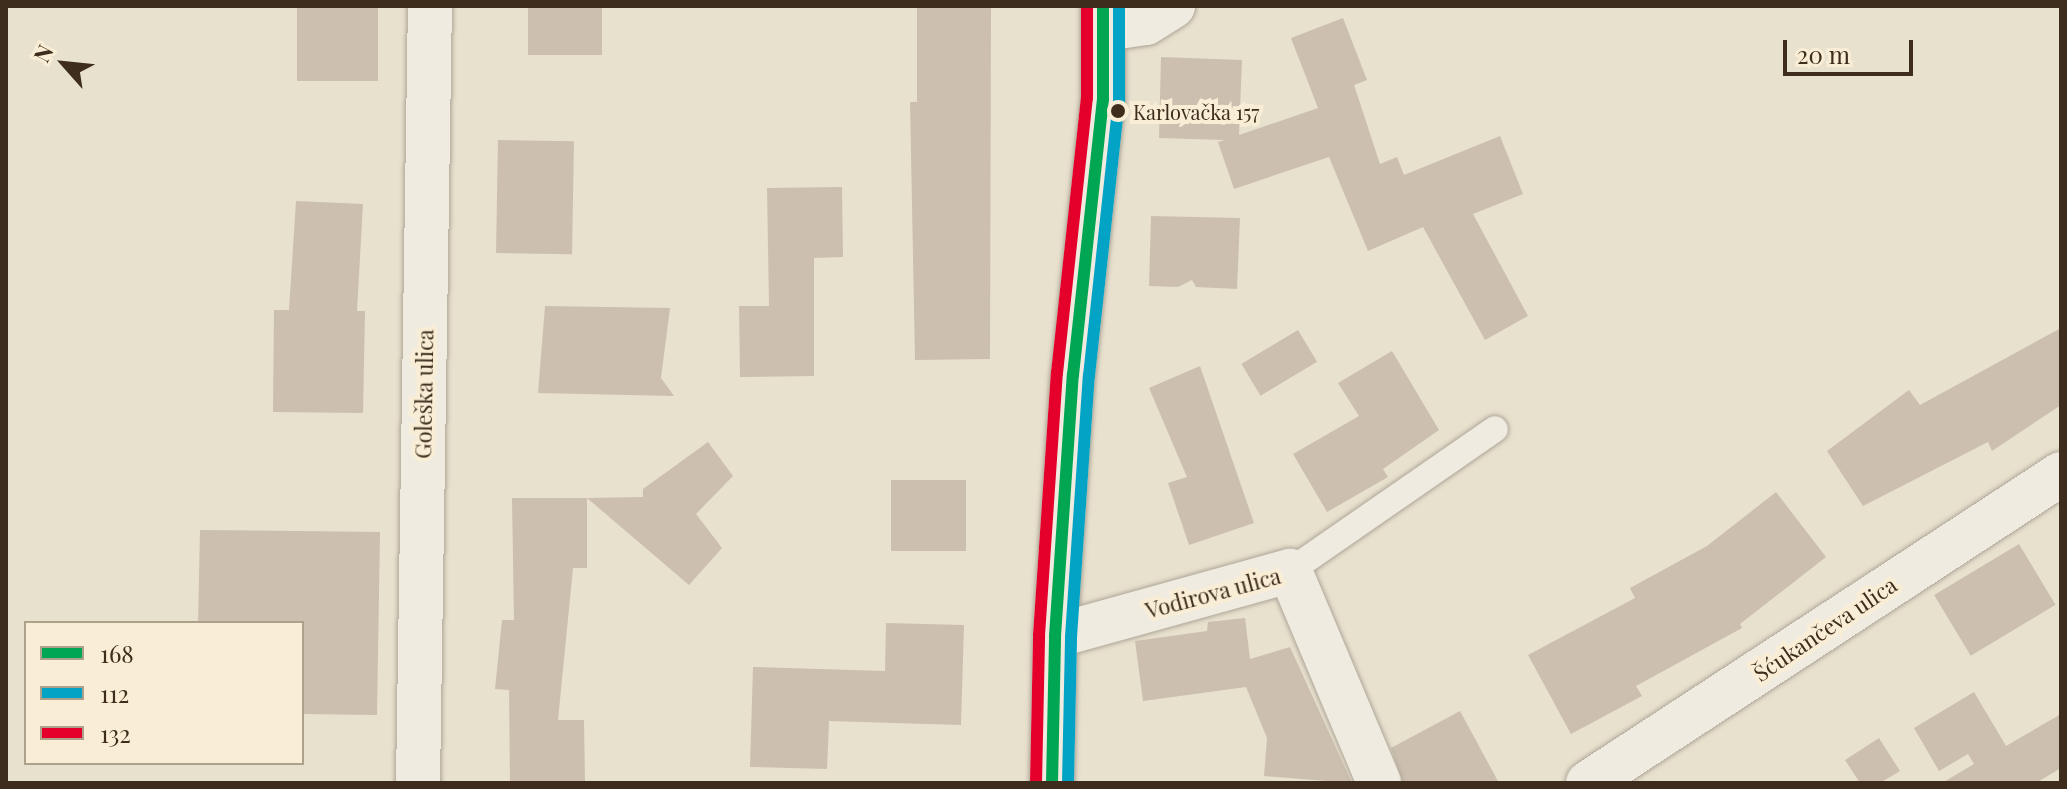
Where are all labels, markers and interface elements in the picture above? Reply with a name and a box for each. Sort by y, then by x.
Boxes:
north arrow [24,24,104,104]
scale bar [1787,24,1917,74]
text: 20 m [1797,38,1850,70]
text: N [26,39,60,67]
place label: Karlovačka 157 [1133,99,1260,123]
marker: Karlovačka 157 [1110,103,1126,119]
street label: Goleška ulica [410,329,438,459]
street label: Vodirova ulica [1142,562,1284,624]
street label: Šćukančeva ulica [1748,571,1902,687]
legend [24,621,304,765]
text: 168 [100,637,134,669]
text: 112 [100,677,129,709]
text: 132 [100,717,131,749]

